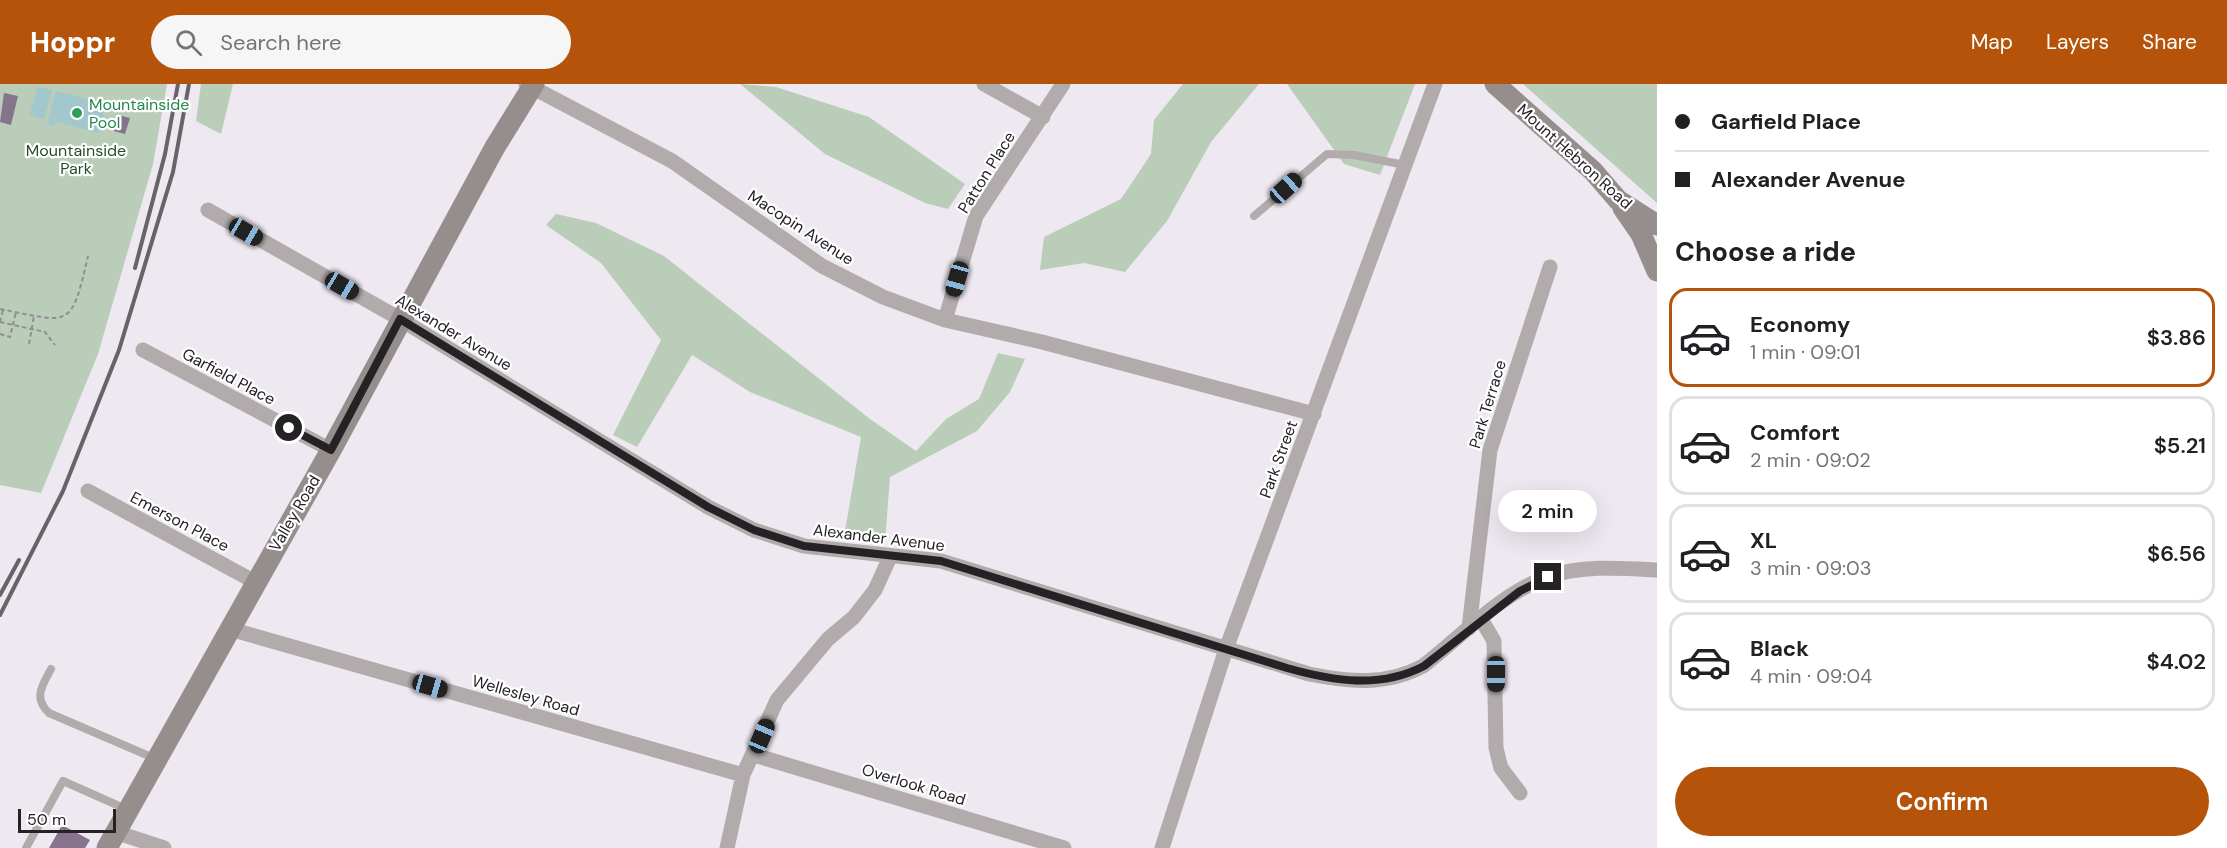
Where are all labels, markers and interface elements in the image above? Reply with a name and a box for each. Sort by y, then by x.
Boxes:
search box [151,15,571,69]
text: Hoppr [30,24,115,61]
icon: search [172,26,205,59]
text: Search here [220,28,342,57]
text: Map [1971,28,2013,56]
text: Layers [2046,28,2109,56]
text: Share [2142,28,2197,56]
place label: Mountainside Pool [89,94,189,133]
street label: Mount Hebron Road [1513,99,1637,214]
marker: Mountainside Pool [70,106,84,120]
text: Garfield Place [1711,107,1861,136]
street label: Patton Place [953,128,1020,217]
park label: Mountainside Park [26,140,126,179]
text: Alexander Avenue [1711,165,1905,194]
car [1267,169,1305,207]
street label: Macopin Avenue [744,185,858,270]
car [226,215,266,249]
text: Choose a ride [1675,234,1856,269]
car [943,259,971,299]
car [322,269,362,303]
street label: Alexander Avenue [392,289,516,376]
text: Economy [1750,310,1850,339]
icon: car [1678,311,1732,365]
text: $3.86 [2147,323,2206,352]
text: 1 min · 09:01 [1750,339,1860,365]
street label: Garfield Place [179,343,279,410]
street label: Park Terrace [1464,357,1511,451]
route start [275,414,302,441]
street label: Park Street [1255,417,1302,501]
text: Comfort [1750,418,1840,447]
icon: car [1678,419,1732,473]
text: $5.21 [2154,431,2206,460]
text: 2 min · 09:02 [1750,447,1871,473]
street label: Valley Road [264,471,325,555]
street label: Emerson Place [127,487,233,556]
callout: 2 min [1498,490,1598,532]
text: 2 min [1521,498,1574,524]
street label: Alexander Avenue [812,519,946,556]
text: XL [1750,526,1777,555]
icon: car [1678,527,1732,581]
text: $6.56 [2147,539,2206,568]
text: 3 min · 09:03 [1750,555,1872,581]
route end [1534,563,1561,590]
text: Black [1750,634,1809,663]
icon: car [1678,635,1732,689]
text: $4.02 [2147,647,2206,676]
car [1487,656,1505,692]
text: 4 min · 09:04 [1750,663,1872,689]
street label: Wellesley Road [470,670,582,721]
car [410,672,450,700]
car [747,716,777,756]
street label: Overlook Road [859,759,968,810]
button: Confirm [1675,767,2209,836]
scale bar [18,806,116,834]
text: 50 m [27,809,66,830]

